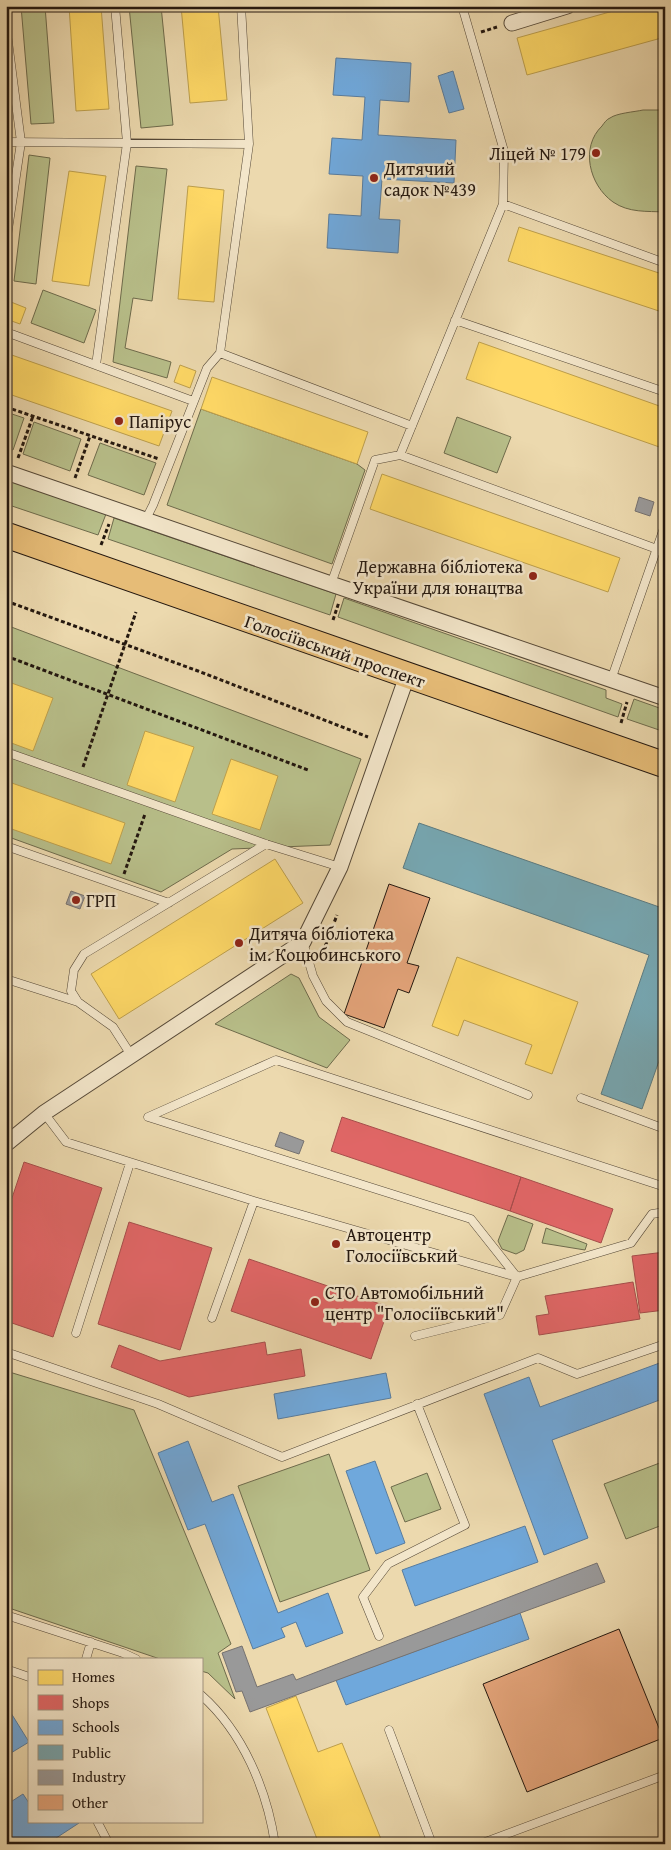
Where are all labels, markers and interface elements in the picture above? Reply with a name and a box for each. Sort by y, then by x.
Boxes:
place label: Ліцей № 179 [489,140,586,167]
marker: Ліцей № 179 [590,147,602,159]
place label: Дитячий садок №439 [383,155,476,203]
marker: Дитячий садок №439 [368,172,380,184]
place label: Папірус [129,408,191,435]
marker: Папірус [113,415,125,427]
place label: Державна бібліотека України для юнацтва [353,553,523,601]
marker: Державна бібліотека України для юнацтва [527,570,539,582]
street label: Голосіївський проспект [241,607,429,695]
place label: ГРП [86,887,116,914]
marker: ГРП [70,894,82,906]
place label: Дитяча бібліотека ім. Коцюбинського [248,920,401,968]
marker: Дитяча бібліотека ім. Коцюбинського [233,937,245,949]
place label: Автоцентр Голосіївський [346,1221,458,1269]
marker: Автоцентр Голосіївський [330,1238,342,1250]
place label: СТО Автомобільний центр "Голосіївський" [325,1279,504,1327]
marker: СТО Автомобільний центр "Голосіївський" [309,1296,321,1308]
legend [28,1658,202,1822]
text: Homes [72,1666,115,1687]
text: Shops [72,1692,109,1713]
text: Schools [72,1716,120,1737]
text: Public [72,1742,111,1763]
text: Industry [72,1766,127,1787]
text: Other [72,1792,108,1813]

